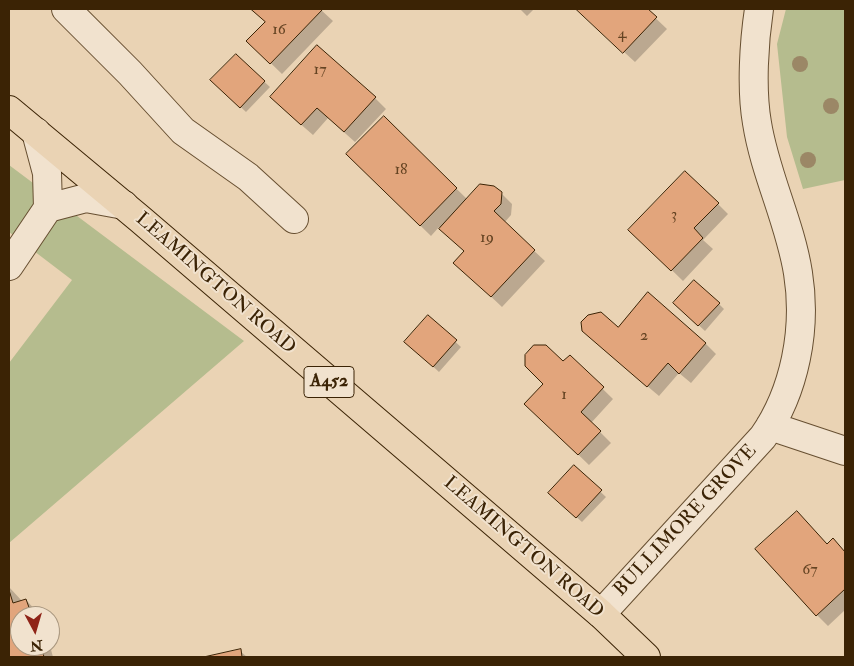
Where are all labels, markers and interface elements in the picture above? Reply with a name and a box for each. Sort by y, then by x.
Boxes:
house number: 16 [272,21,286,41]
house number: 4 [618,25,626,45]
house number: 17 [313,61,327,81]
house number: 18 [394,161,408,181]
house number: 3 [671,206,677,226]
street label: LEAMINGTON ROAD [130,208,300,360]
house number: 19 [480,229,494,249]
house number: 2 [640,327,648,347]
road number: A452 [304,367,354,398]
house number: 1 [561,386,567,406]
street label: BULLIMORE GROVE [610,440,762,602]
street label: LEAMINGTON ROAD [438,472,608,624]
house number: 67 [802,561,818,581]
north arrow [10,606,60,656]
text: N [29,636,44,655]

